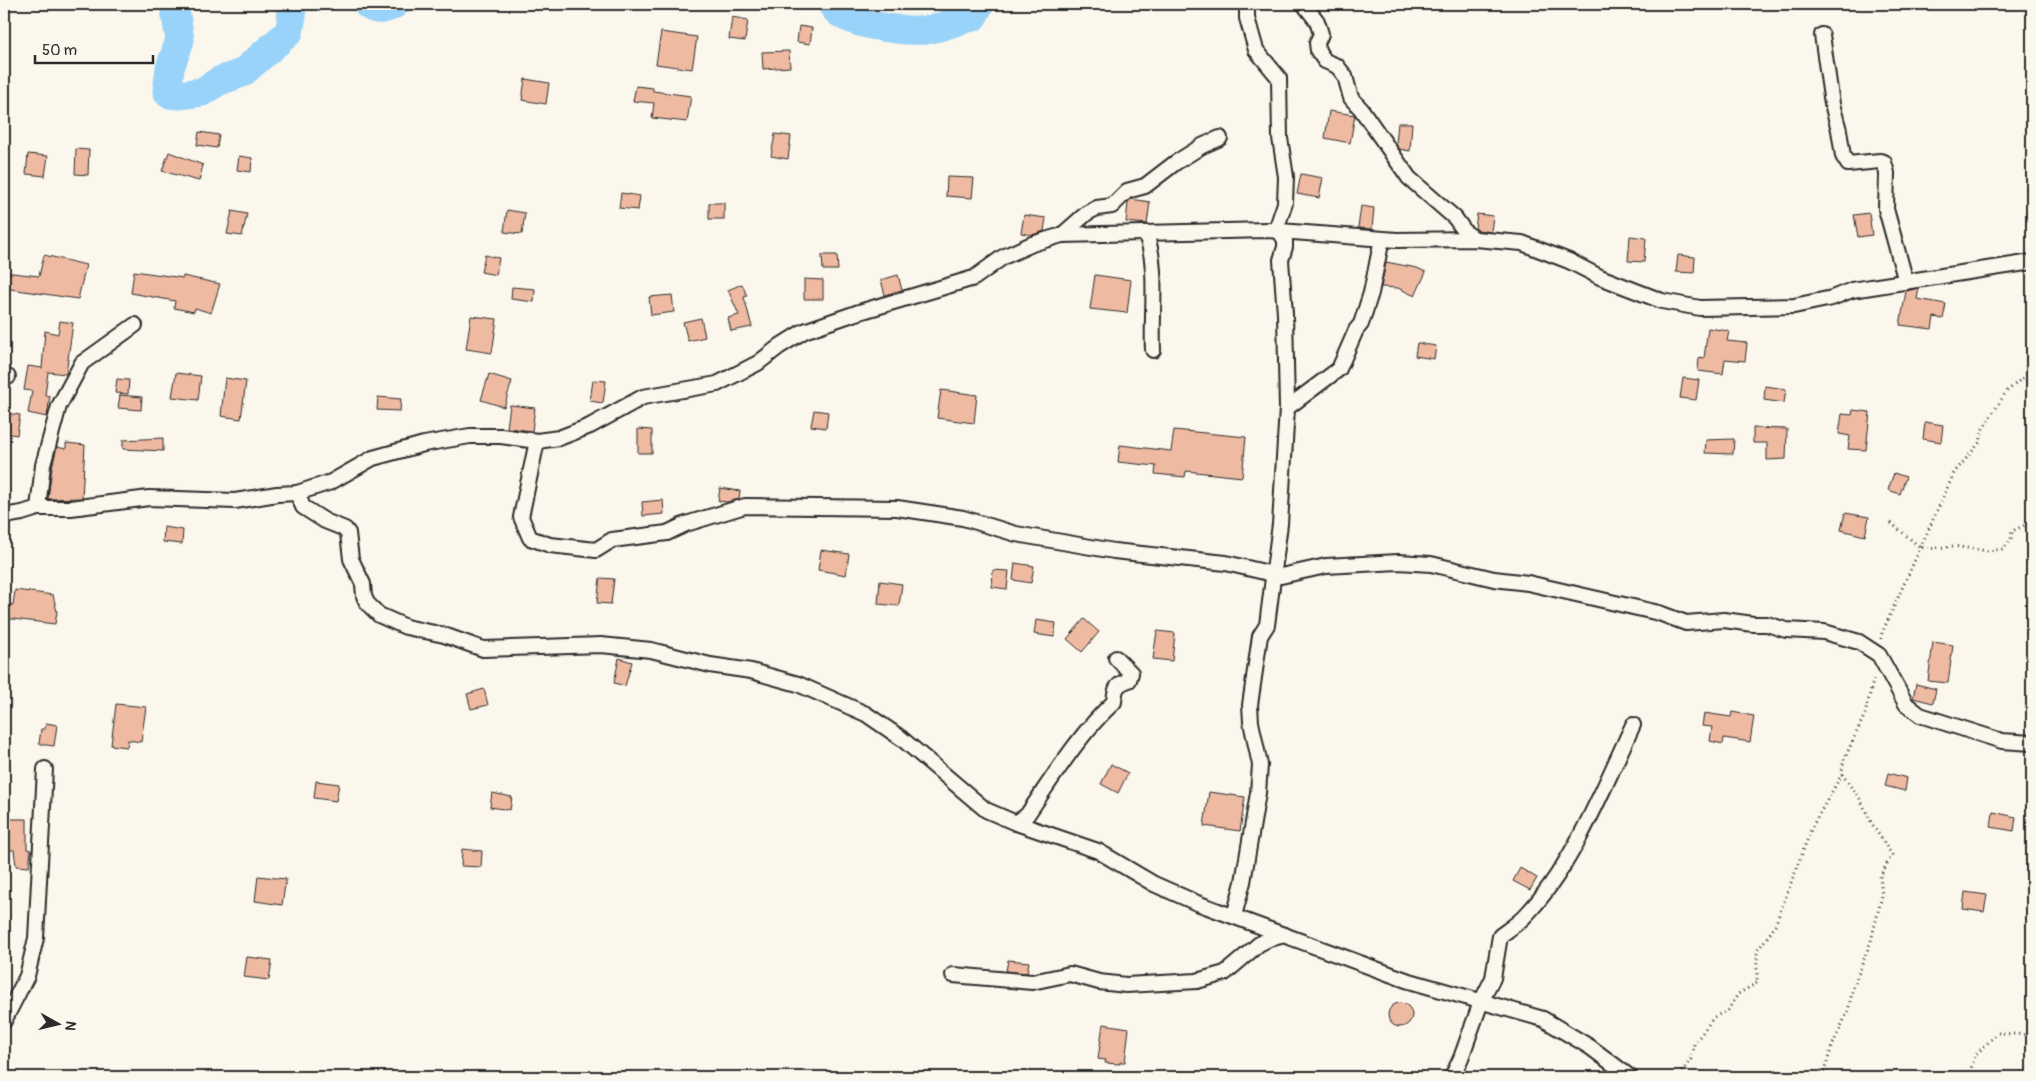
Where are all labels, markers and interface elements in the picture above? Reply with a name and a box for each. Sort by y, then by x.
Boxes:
scale bar [35,32,152,64]
text: 50 m [42,41,77,60]
north arrow [32,998,82,1048]
text: N [61,1020,79,1032]

